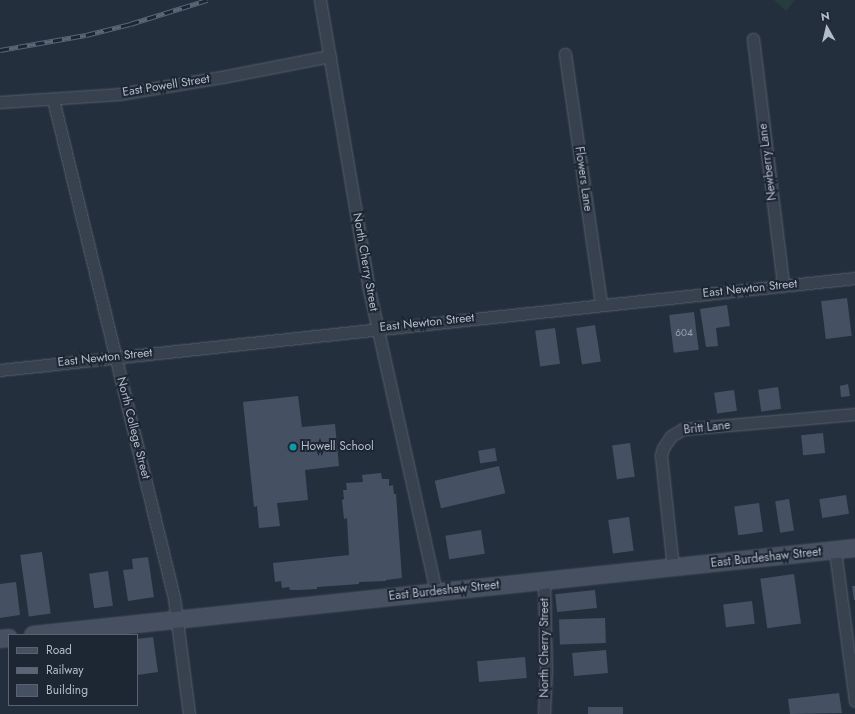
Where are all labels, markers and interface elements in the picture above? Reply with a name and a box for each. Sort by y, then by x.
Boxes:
north arrow [807,8,847,48]
text: N [820,8,831,25]
street label: East Powell Street [121,72,211,100]
street label: Newberry Lane [756,123,780,201]
street label: Flowers Lane [571,146,595,212]
street label: North Cherry Street [349,212,381,312]
street label: East Newton Street [702,277,798,301]
street label: East Newton Street [379,311,475,335]
house number: 604 [675,327,693,339]
street label: East Newton Street [57,346,153,370]
street label: North College Street [113,376,153,480]
street label: Britt Lane [683,418,731,438]
place label: Howell School [301,440,374,454]
marker: Howell School [288,442,298,452]
street label: East Burdeshaw Street [710,545,822,571]
street label: East Burdeshaw Street [388,578,500,604]
street label: North Cherry Street [538,598,552,698]
legend [8,634,138,706]
text: Road [46,641,72,659]
text: Railway [46,661,84,679]
text: Building [46,681,88,699]

